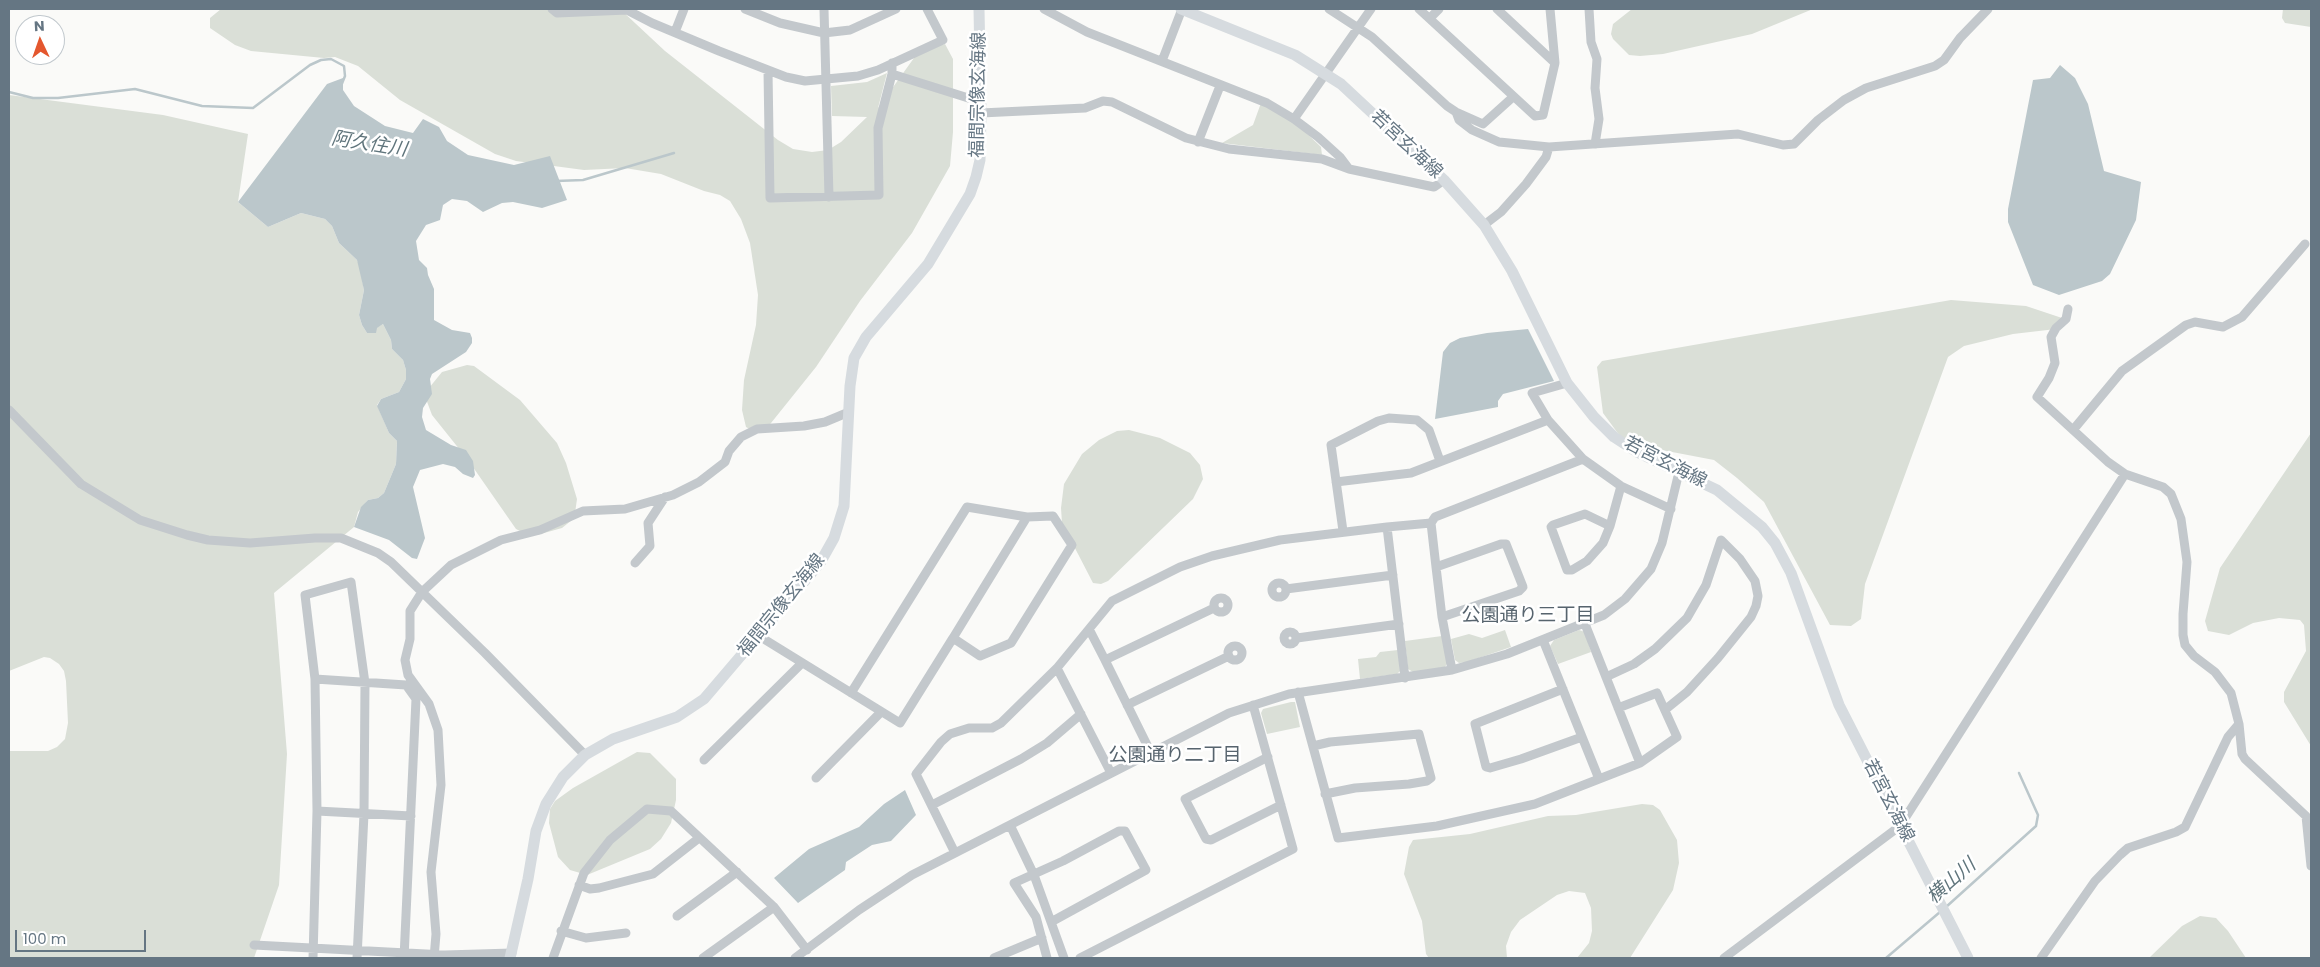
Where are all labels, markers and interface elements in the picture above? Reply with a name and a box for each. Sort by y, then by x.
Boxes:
north arrow [15,15,65,65]
text: N [33,16,45,36]
street label: 福間宗像玄海線 [967,32,991,158]
street label: 若宮玄海線 [1366,106,1446,184]
water label: 阿久住川 [330,128,408,162]
street label: 若宮玄海線 [1620,433,1710,493]
street label: 福間宗像玄海線 [734,550,830,662]
district label: 公園通り三丁目 [1462,605,1594,627]
district label: 公園通り二丁目 [1109,745,1241,767]
street label: 若宮玄海線 [1858,756,1918,846]
water label: 横山川 [1923,855,1981,909]
scale bar [18,920,149,952]
text: 100 m [23,928,66,949]

